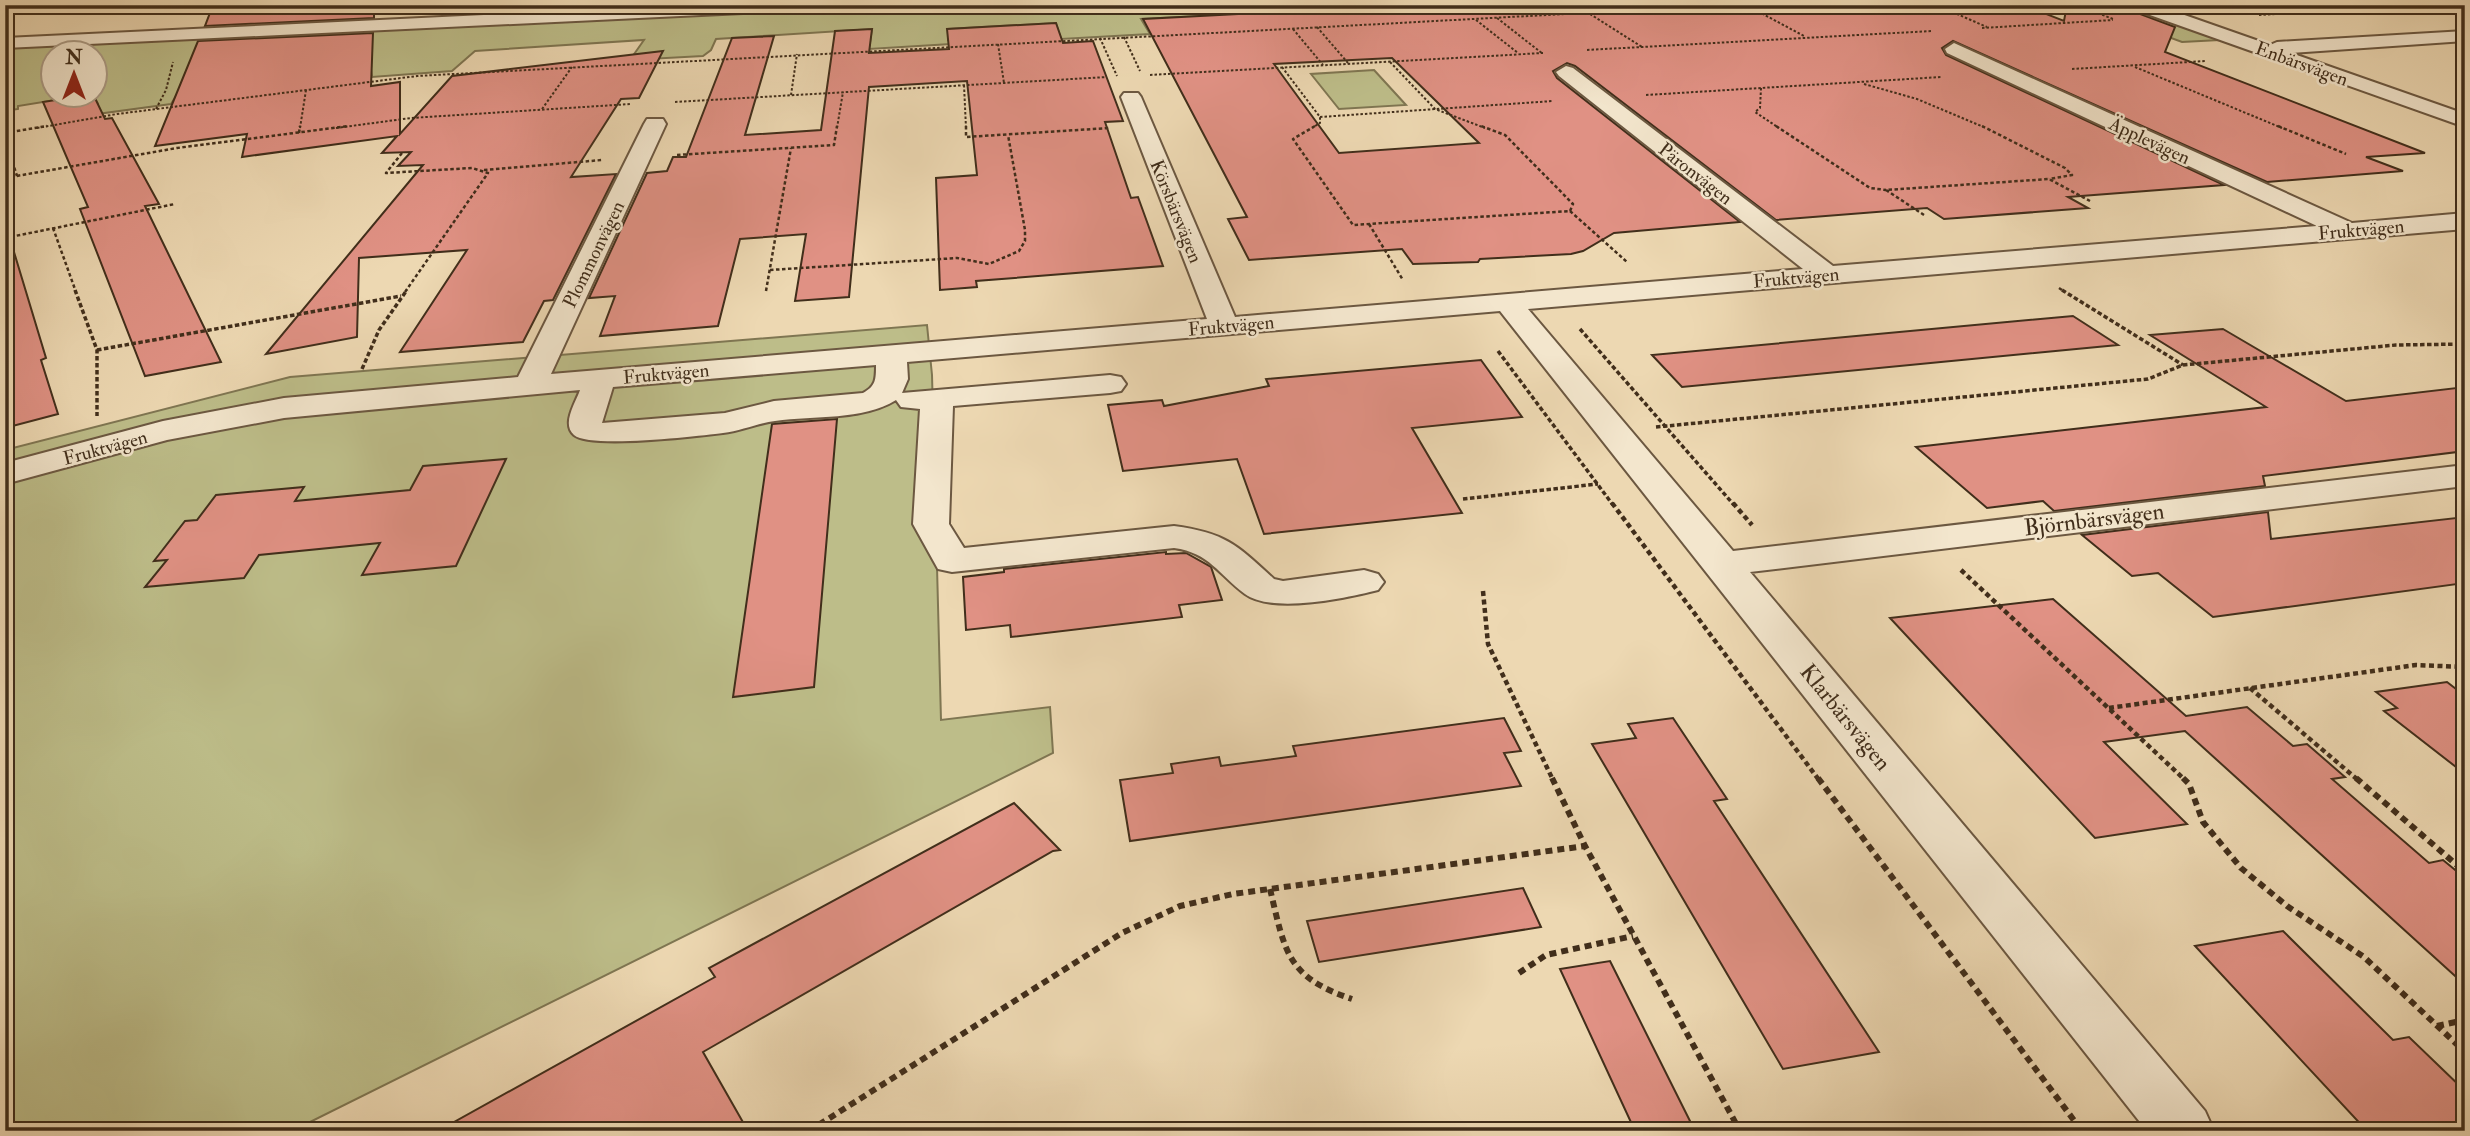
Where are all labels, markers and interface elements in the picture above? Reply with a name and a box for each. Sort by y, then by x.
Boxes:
street label: Enbärsvägen [2252,36,2352,92]
north arrow [38,38,108,108]
text: N [64,46,83,70]
street label: Äpplevägen [2104,110,2195,171]
street label: Päronvägen [1653,137,1737,210]
street label: Körsbärsvägen [1144,156,1208,267]
street label: Plommonvägen [558,197,630,312]
street label: Fruktvägen [2317,214,2405,246]
street label: Fruktvägen [1752,262,1840,294]
street label: Fruktvägen [1187,310,1275,342]
street label: Fruktvägen [622,358,710,390]
street label: Fruktvägen [60,425,150,471]
street label: Björnbärsvägen [2022,496,2166,542]
street label: Klarbärsvägen [1794,658,1898,777]

